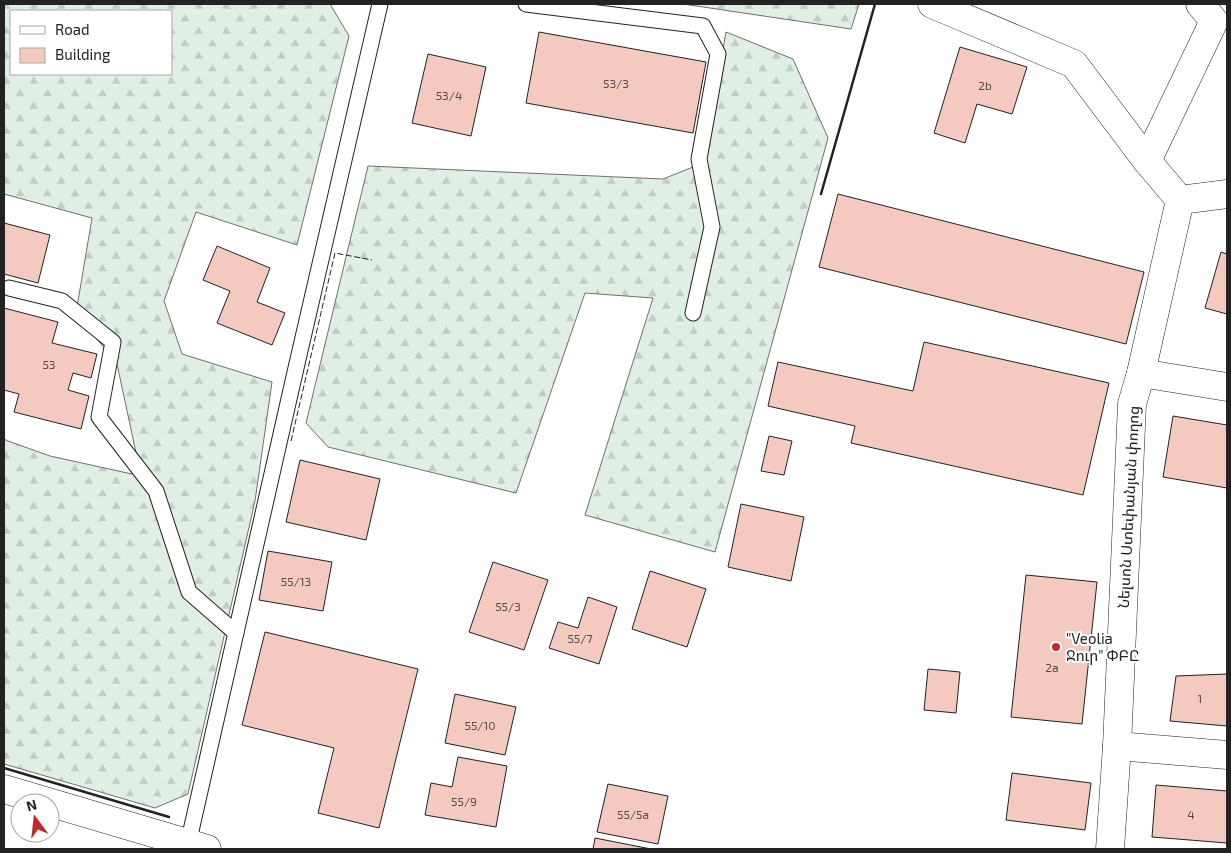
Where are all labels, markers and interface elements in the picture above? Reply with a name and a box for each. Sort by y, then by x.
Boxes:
legend [10,10,172,75]
text: Road [55,20,90,38]
text: Building [55,45,111,63]
house number: 53/3 [603,76,629,90]
house number: 2b [978,78,992,92]
house number: 53/4 [436,88,462,102]
house number: 53 [42,357,56,371]
street label: Նելսոն Ստեփանյան փողոց [1114,405,1143,609]
house number: 55/13 [281,574,311,588]
house number: 55/3 [495,599,521,613]
place label: "Veolia Ջուր" ՓԲԸ [1066,629,1140,665]
house number: 55/7 [567,631,593,645]
marker: "Veolia Ջուր" ՓԲԸ [1050,641,1062,653]
house number: 2a [1045,660,1059,674]
house number: 1 [1198,691,1202,705]
house number: 55/10 [464,718,496,732]
north arrow [10,793,60,843]
house number: 55/9 [451,794,477,808]
text: N [24,795,39,814]
house number: 55/5a [617,807,649,821]
house number: 4 [1187,807,1195,821]

